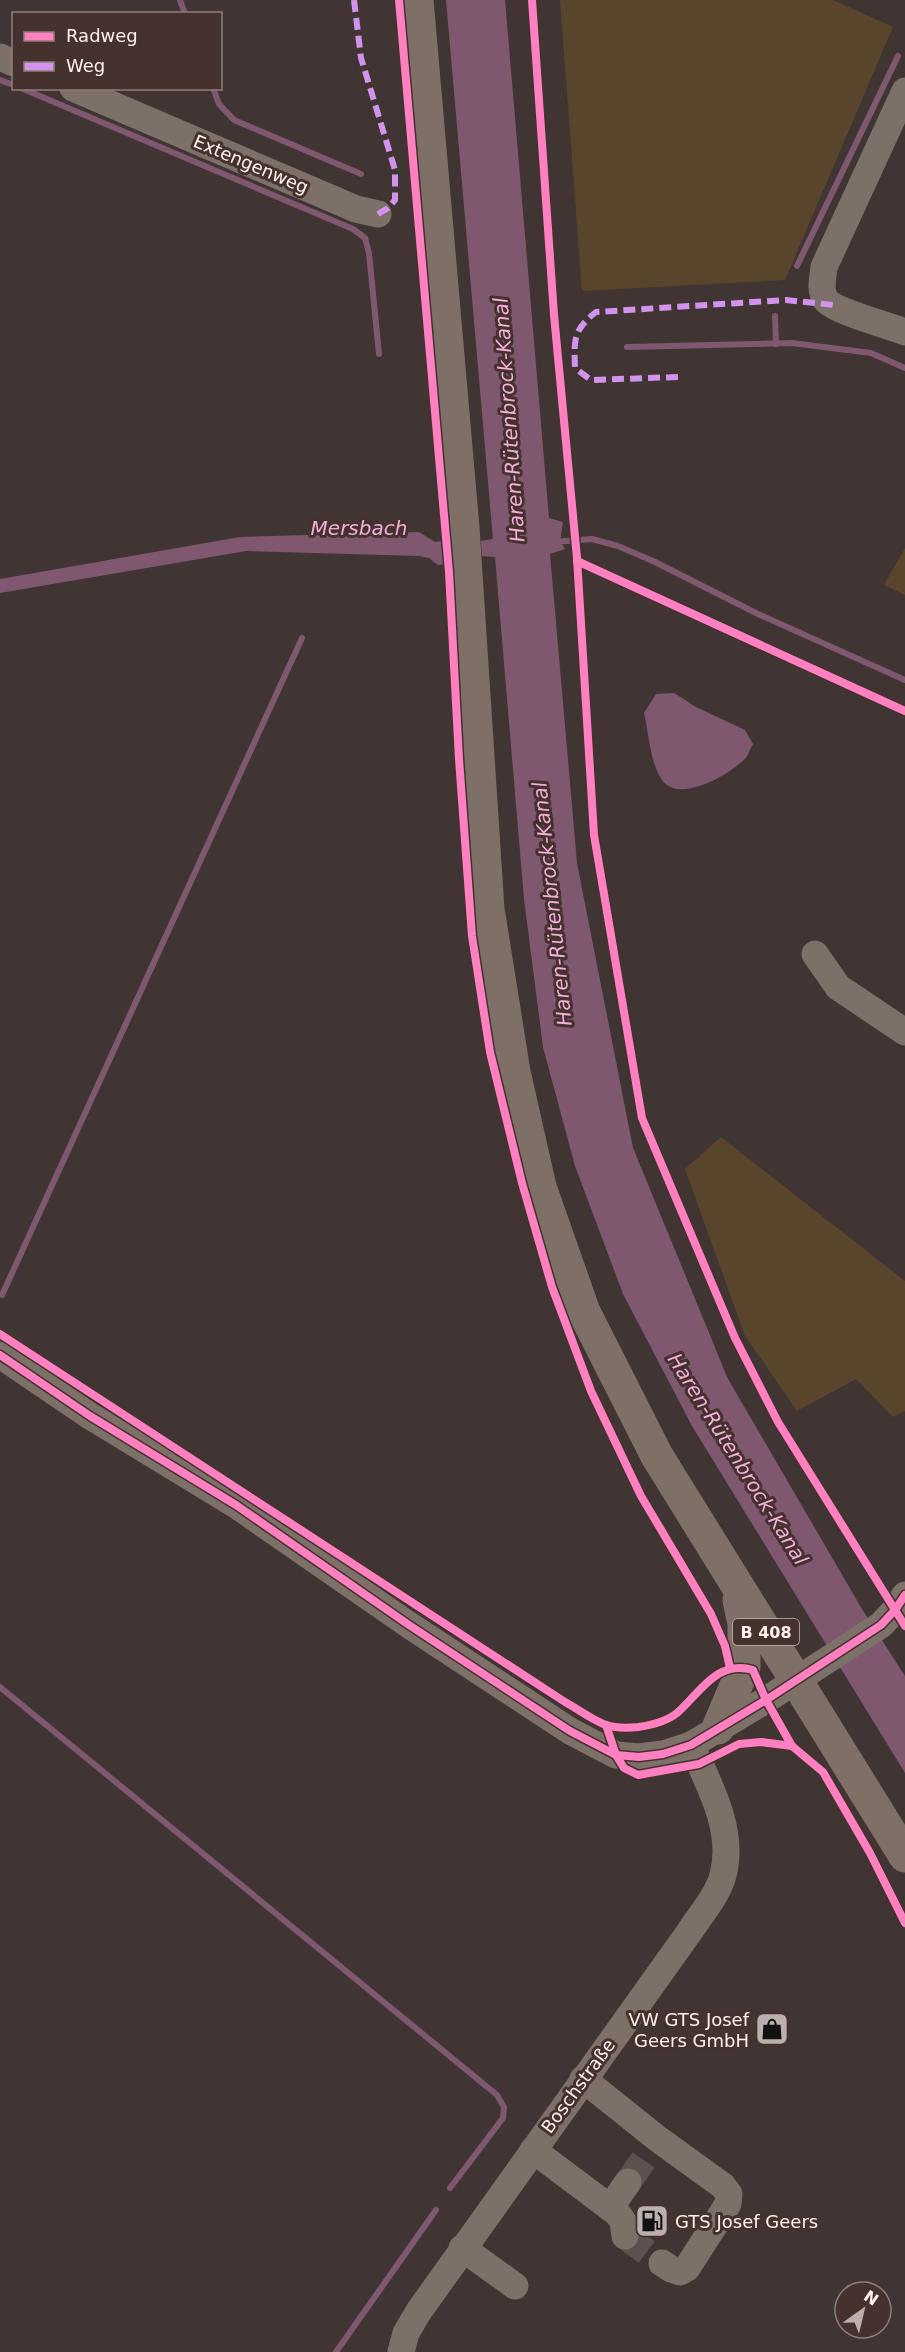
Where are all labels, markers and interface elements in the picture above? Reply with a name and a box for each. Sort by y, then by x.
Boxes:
legend [12,12,222,90]
text: Radweg [66,25,138,46]
text: Weg [66,55,105,76]
street label: Extengenweg [190,130,312,198]
water label: Haren-Rütenbrock-Kanal [488,296,530,543]
water label: Mersbach [311,516,407,540]
water label: Haren-Rütenbrock-Kanal [527,780,577,1027]
water label: Haren-Rütenbrock-Kanal [663,1349,813,1570]
road number: B 408 [733,1619,799,1645]
place label: VW GTS Josef Geers GmbH [629,2009,750,2051]
shop icon: VW GTS Josef Geers GmbH [754,2011,790,2047]
street label: Boschstraße [537,2035,619,2137]
fuel station icon: GTS Josef Geers [634,2203,670,2239]
place label: GTS Josef Geers [675,2211,818,2232]
north arrow [833,2280,893,2340]
text: N [860,2286,882,2310]

